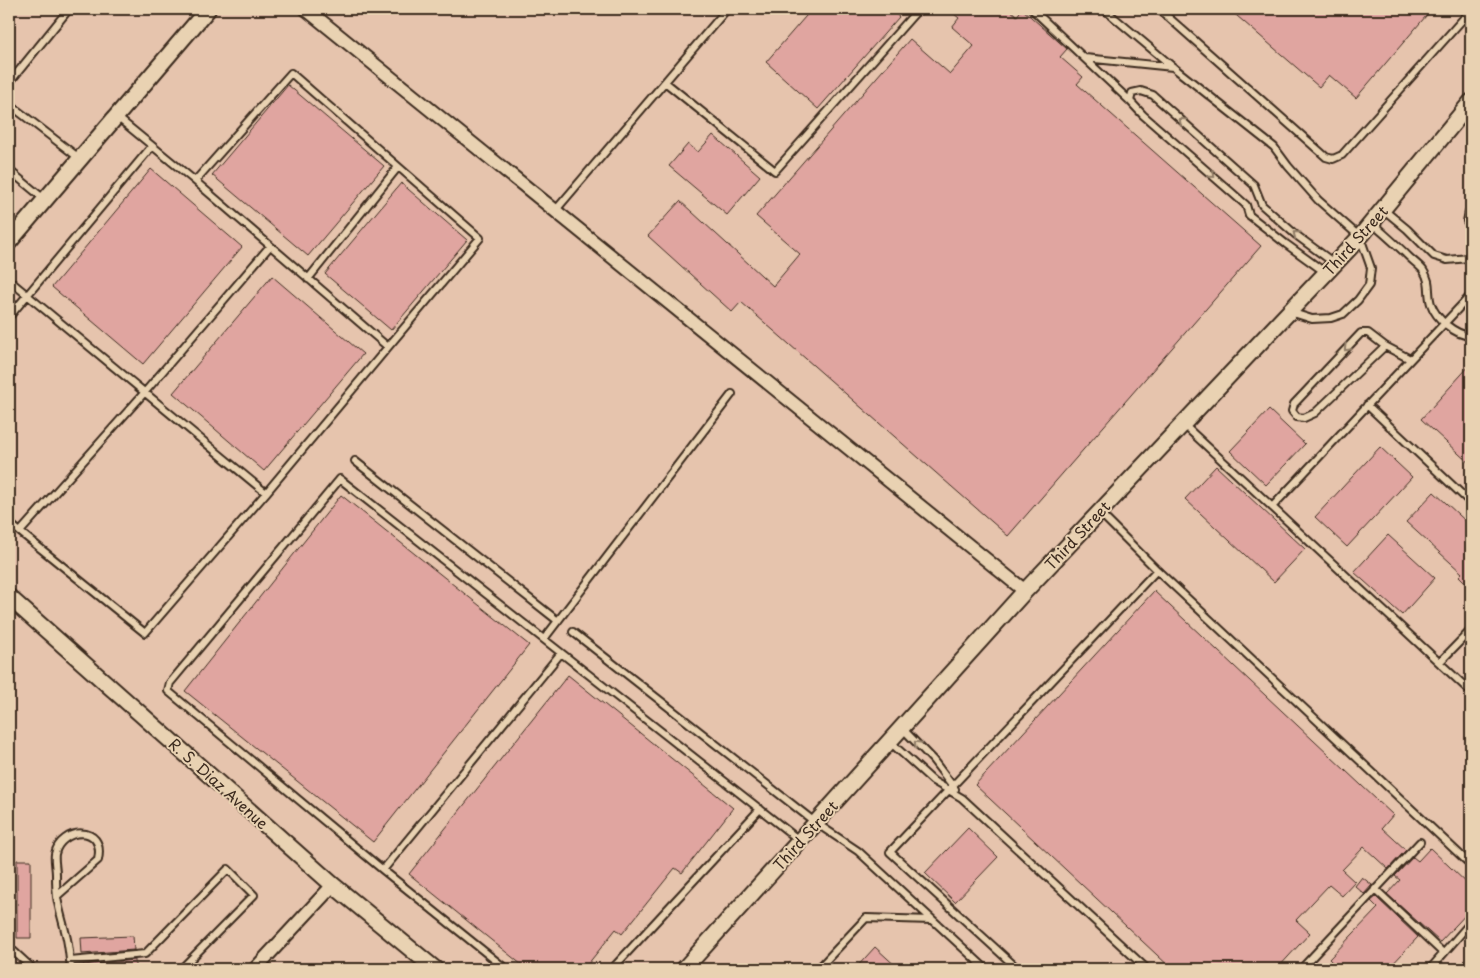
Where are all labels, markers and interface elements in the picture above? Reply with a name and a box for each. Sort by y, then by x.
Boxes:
one-way arrow [1179,118,1188,127]
one-way arrow [1206,169,1215,178]
street label: Third Street [1317,200,1393,280]
one-way arrow [1293,232,1302,240]
one-way arrow [1344,342,1353,351]
street label: Third Street [1039,495,1115,575]
street label: R. S. Diaz Avenue [164,732,274,834]
one-way arrow [914,741,923,750]
street label: Third Street [767,795,843,875]

